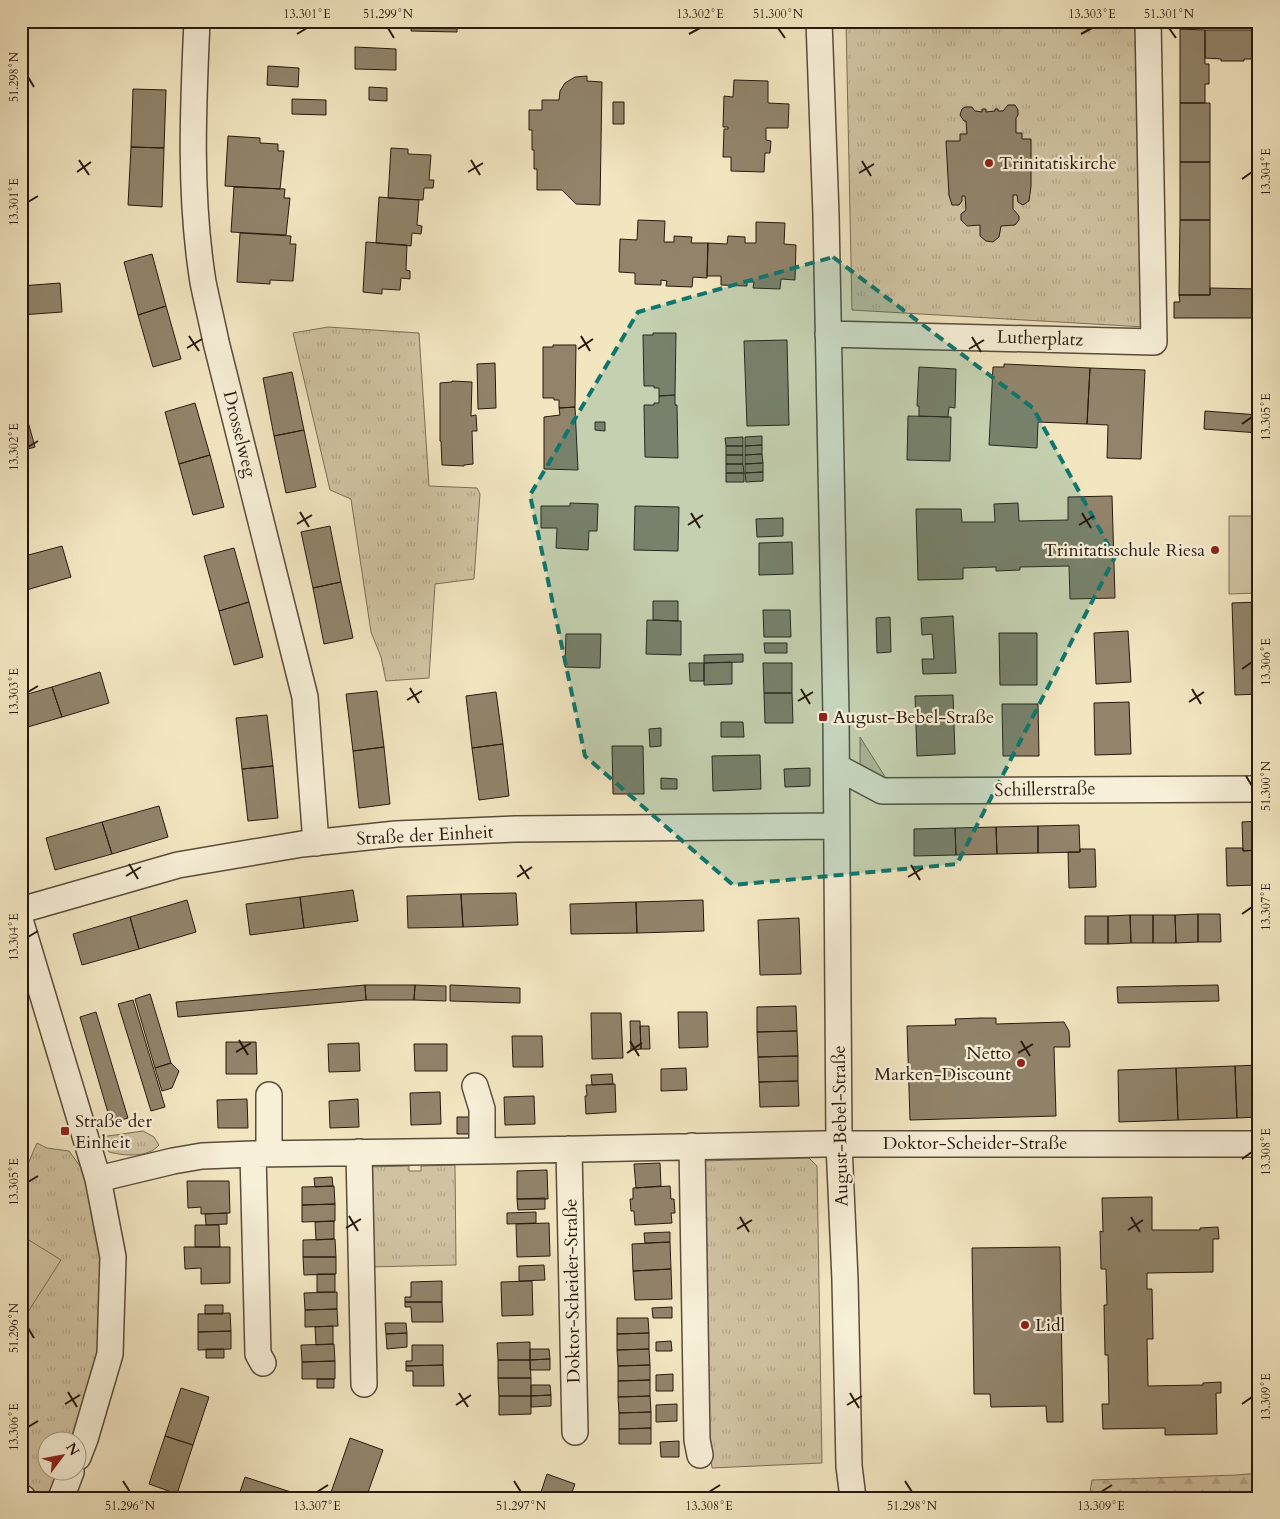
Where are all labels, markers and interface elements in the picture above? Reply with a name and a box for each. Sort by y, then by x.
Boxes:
text: 13.301°E [283,6,331,22]
text: 51.299°N [363,6,414,22]
text: 13.302°E [676,6,724,22]
text: 51.300°N [753,6,804,22]
text: 13.303°E [1068,6,1116,22]
text: 51.301°N [1144,6,1195,22]
text: 51.298°N [6,51,22,102]
text: 13.304°E [1258,148,1274,196]
place label: Trinitatiskirche [999,151,1117,176]
marker: Trinitatiskirche [983,157,995,169]
text: 13.301°E [6,178,22,226]
street label: Lutherplatz [996,324,1084,353]
street label: Drosselweg [217,388,263,481]
text: 13.305°E [1258,393,1274,441]
text: 13.302°E [6,423,22,471]
place label: Trinitatisschule Riesa [1044,538,1205,563]
marker: Trinitatisschule Riesa [1209,544,1221,556]
text: 13.306°E [1258,638,1274,686]
text: 13.303°E [6,668,22,716]
place label: August-Bebel-Straße [833,705,994,730]
marker: August-Bebel-Straße [817,711,829,723]
text: 51.300°N [1258,760,1274,811]
street label: Schillerstraße [994,776,1096,803]
street label: Straße der Einheit [356,819,494,852]
text: 13.307°E [1258,883,1274,931]
text: 13.304°E [6,913,22,961]
place label: Netto Marken-Discount [874,1041,1011,1087]
street label: August-Bebel-Straße [827,1045,854,1207]
marker: Netto Marken-Discount [1015,1057,1027,1069]
place label: Straße der Einheit [75,1109,153,1155]
marker: Straße der Einheit [59,1125,71,1137]
text: 13.308°E [1258,1128,1274,1176]
street label: Doktor-Scheider-Straße [883,1131,1067,1156]
text: 13.305°E [6,1158,22,1206]
street label: Doktor-Scheider-Straße [558,1198,587,1384]
text: 51.296°N [6,1302,22,1353]
place label: Lidl [1035,1313,1066,1338]
marker: Lidl [1019,1319,1031,1331]
text: 13.309°E [1258,1373,1274,1421]
text: 13.306°E [6,1403,22,1451]
north arrow [38,1432,88,1482]
text: N [61,1439,84,1460]
text: 51.296°N [105,1498,156,1514]
text: 13.307°E [293,1498,341,1514]
text: 51.297°N [496,1498,547,1514]
text: 13.308°E [685,1498,733,1514]
text: 51.298°N [887,1498,938,1514]
text: 13.309°E [1077,1498,1125,1514]

